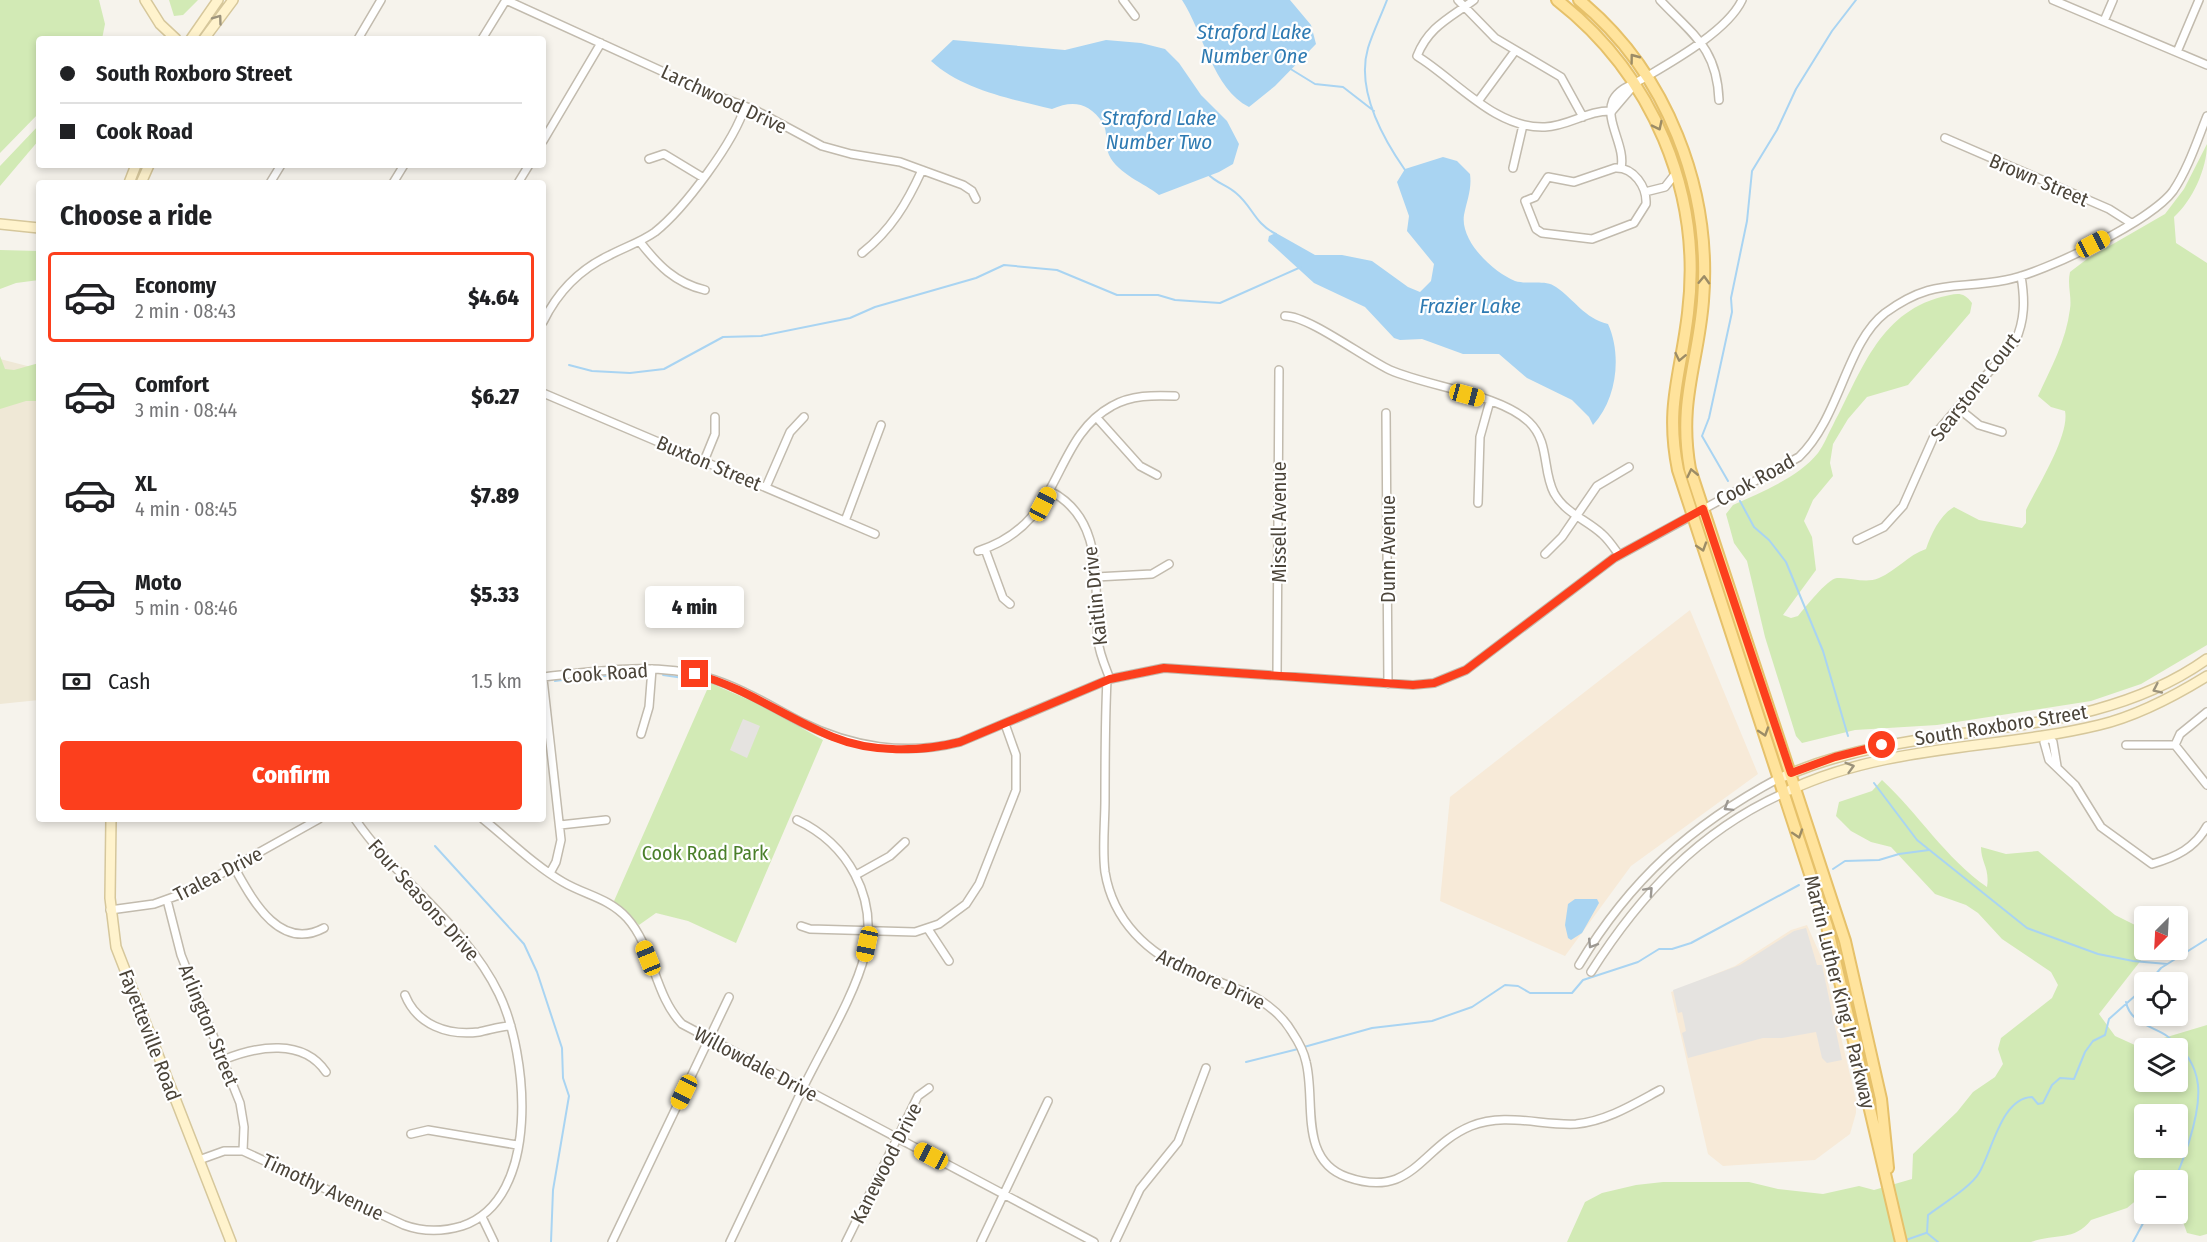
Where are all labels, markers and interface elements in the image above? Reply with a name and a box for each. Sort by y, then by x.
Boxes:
one-way arrow [211,15,222,26]
water label: Straford Lake Number One [1196,19,1311,69]
one-way arrow [1630,54,1641,65]
street label: Larchwood Drive [657,59,791,139]
text: South Roxboro Street [96,60,292,87]
water label: Straford Lake Number Two [1101,105,1216,155]
text: Cook Road [96,118,193,145]
one-way arrow [1651,120,1663,131]
street label: Brown Street [1986,148,2093,212]
text: Choose a ride [60,200,212,232]
car [2073,228,2113,260]
icon: car [63,270,117,324]
text: Economy [135,272,216,299]
one-way arrow [1698,275,1710,284]
text: $4.64 [468,284,519,311]
water label: Frazier Lake [1419,293,1521,319]
text: 2 min · 08:43 [135,299,236,323]
street label: Searstone Court [1925,328,2025,446]
one-way arrow [1674,352,1687,362]
icon: car [63,369,117,423]
text: Comfort [135,371,209,398]
car [1447,382,1487,408]
text: $6.27 [471,383,519,410]
text: 3 min · 08:44 [135,398,237,422]
street label: Buxton Street [653,430,765,496]
street label: Cook Road [1711,449,1799,511]
street label: Missell Avenue [1267,461,1291,583]
icon: car [63,468,117,522]
one-way arrow [1686,468,1699,478]
text: XL [135,470,157,497]
text: $7.89 [470,482,519,509]
car [1027,484,1059,524]
street label: Dunn Avenue [1376,495,1400,603]
text: 4 min · 08:45 [135,497,237,521]
one-way arrow [1695,541,1707,552]
street label: Kaitlin Drive [1078,545,1112,647]
icon: car [63,567,117,621]
text: Moto [135,569,182,596]
text: $5.33 [470,581,519,608]
callout: 4 min [646,587,744,629]
text: 4 min [672,595,717,619]
text: 5 min · 08:46 [135,596,238,620]
street label: Cook Road [561,658,649,688]
route end [681,660,708,687]
icon: cash [60,665,93,698]
text: Cash [108,668,151,695]
text: 1.5 km [471,669,522,693]
one-way arrow [2152,681,2163,693]
street label: South Roxboro Street [1913,699,2089,750]
one-way arrow [1756,726,1769,737]
route start [1868,731,1895,758]
button: Confirm [60,741,522,810]
one-way arrow [1844,762,1855,774]
one-way arrow [1724,800,1734,812]
one-way arrow [1791,828,1803,839]
street label: Four Seasons Drive [363,834,485,966]
street label: Tralea Drive [170,841,266,907]
park label: Cook Road Park [642,841,769,865]
street label: Martin Luther King Jr Parkway [1799,873,1881,1111]
one-way arrow [1642,887,1653,898]
north arrow [2134,906,2188,960]
map controls [2134,906,2188,1224]
car [854,925,880,963]
car [633,938,663,978]
one-way arrow [1588,938,1599,949]
street label: Ardmore Drive [1153,943,1269,1015]
street label: Arlington Street [174,961,244,1090]
street label: Fayetteville Road [114,966,186,1104]
button: locate [2134,972,2188,1026]
street label: Willowdale Drive [690,1021,822,1107]
button: layers [2134,1038,2188,1092]
car [668,1072,700,1112]
street label: Kanewood Drive [845,1098,927,1228]
button: + [2134,1104,2188,1158]
car [911,1140,951,1172]
street label: Timothy Avenue [259,1148,387,1226]
button: − [2134,1170,2188,1224]

